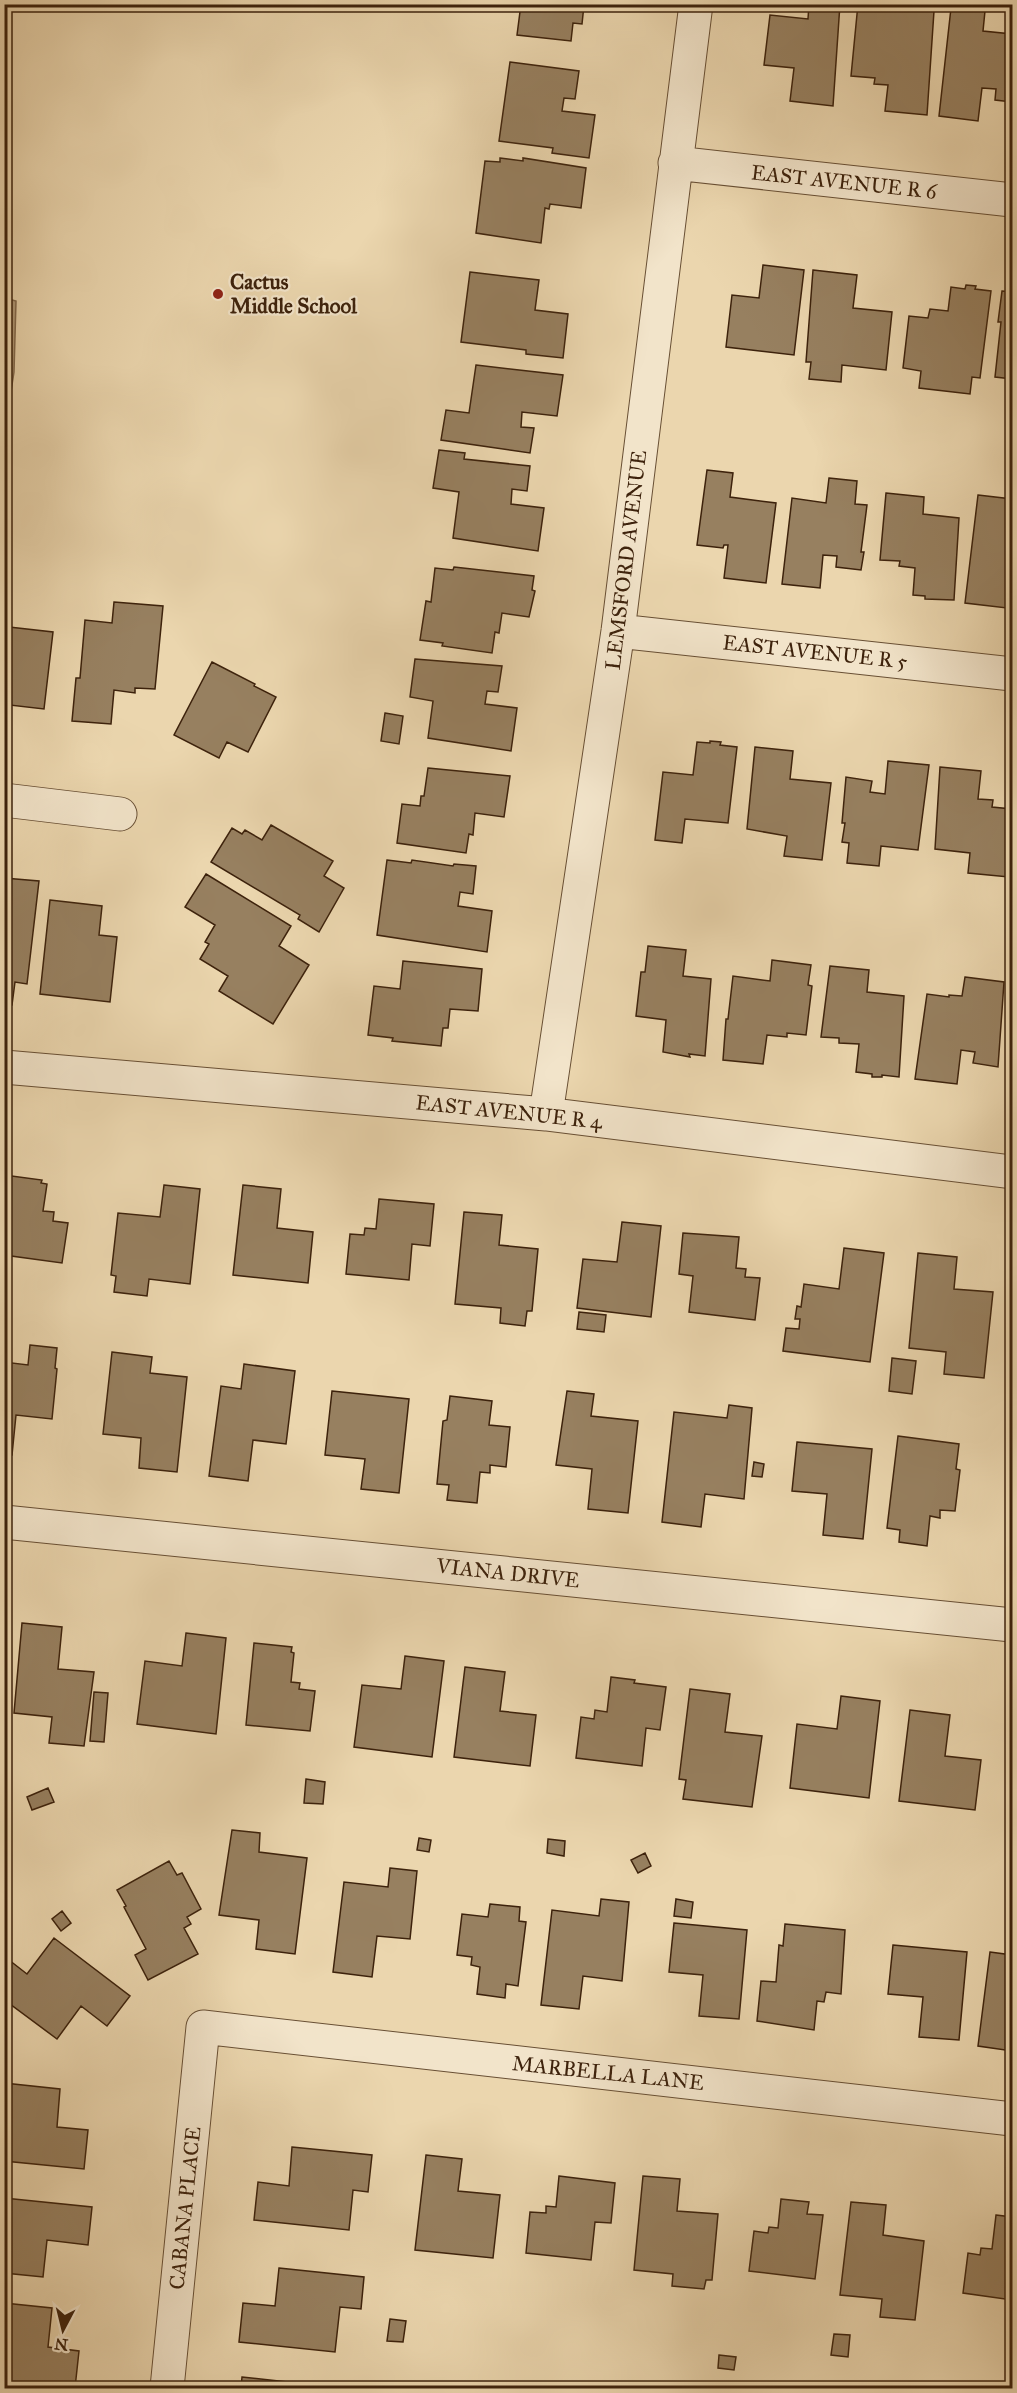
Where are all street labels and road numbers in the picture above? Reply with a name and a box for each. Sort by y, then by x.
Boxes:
street label: EAST AVENUE R 6 [750,159,939,205]
street label: LEMSFORD AVENUE [600,449,652,671]
street label: EAST AVENUE R 5 [721,629,909,675]
street label: EAST AVENUE R 4 [414,1089,605,1135]
street label: VIANA DRIVE [434,1552,581,1593]
street label: MARBELLA LANE [511,2050,705,2096]
street label: CABANA PLACE [164,2125,206,2291]

